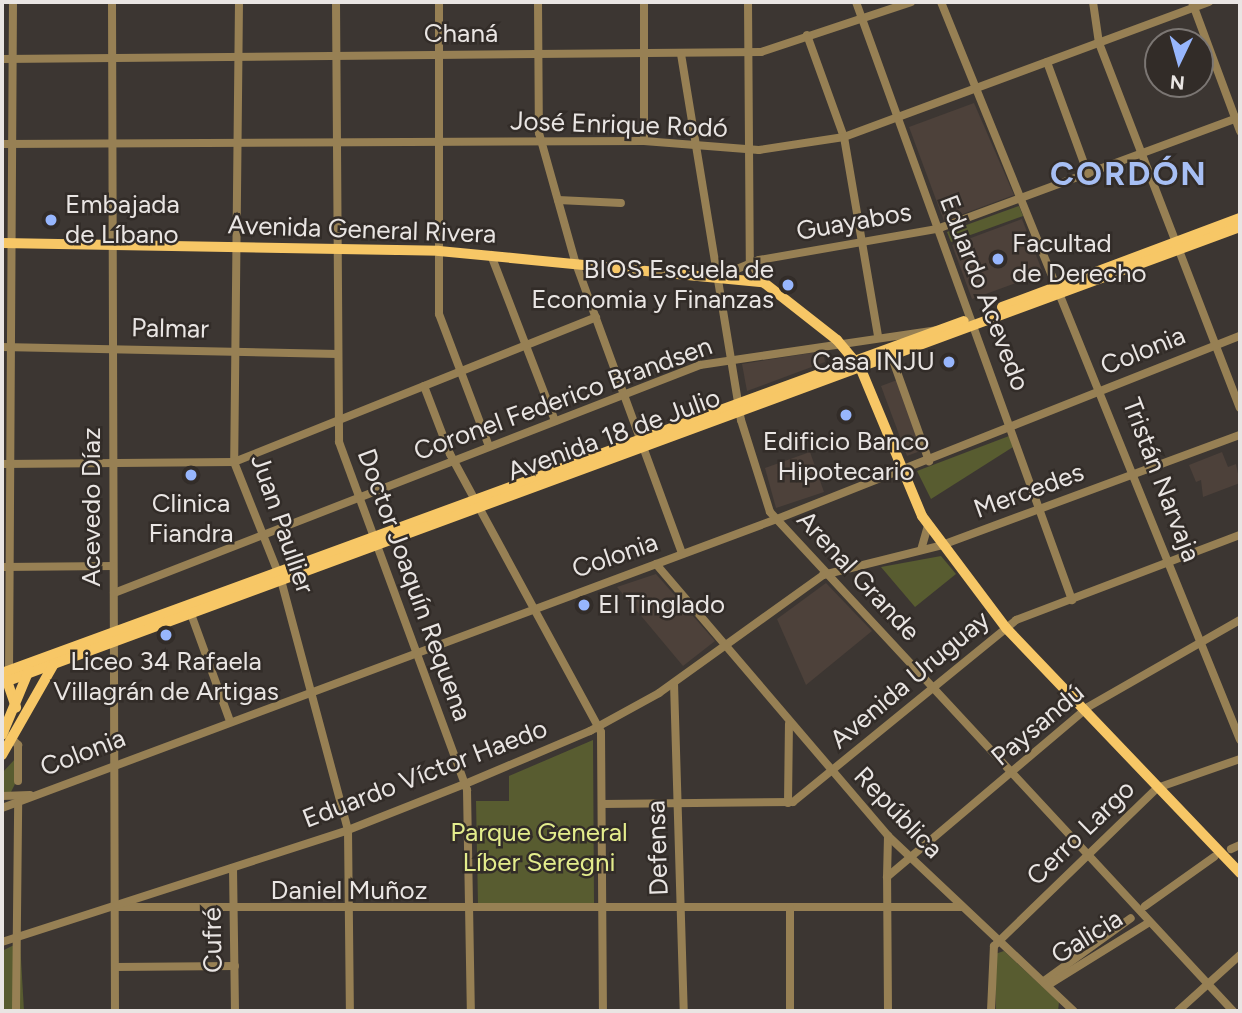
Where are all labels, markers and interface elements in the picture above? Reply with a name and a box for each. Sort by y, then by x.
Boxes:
street label: Chaná [424,18,498,50]
north arrow [1144,28,1214,98]
text: N [1169,70,1186,95]
street label: José Enrique Rodó [510,106,728,144]
district label: CORDÓN [1051,154,1207,194]
place label: Embajada de Líbano [65,189,180,250]
street label: Eduardo Acevedo [932,191,1036,395]
street label: Guayabos [794,197,914,247]
street label: Avenida General Rivera [227,210,497,250]
marker: Embajada de Líbano [43,212,59,228]
place label: Facultad de Derecho [1012,228,1147,290]
marker: Facultad de Derecho [990,251,1006,267]
place label: BIOS Escuela de Economia y Finanzas [531,254,774,316]
marker: BIOS Escuela de Economia y Finanzas [780,277,796,293]
street label: Palmar [131,313,209,345]
street label: Colonia [1096,320,1190,382]
street label: Coronel Federico Brandsen [410,330,716,468]
place label: Casa INJU [812,346,935,378]
marker: Casa INJU [941,354,957,370]
street label: Avenida 18 de Julio [503,382,725,488]
street label: Tristán Narvaja [1115,394,1207,566]
marker: Edificio Banco Hipotecario [838,407,854,423]
place label: Edificio Banco Hipotecario [763,426,929,488]
street label: Acevedo Díaz [76,427,108,587]
street label: Doctor Joaquín Requena [350,445,478,725]
street label: Juan Paullier [244,450,320,598]
street label: Mercedes [970,457,1088,525]
marker: Clinica Fiandra [181,465,201,485]
place label: Clinica Fiandra [148,488,234,550]
street label: Arenal Grande [790,505,926,647]
street label: Colonia [568,527,662,585]
place label: El Tinglado [598,589,725,621]
marker: El Tinglado [576,597,592,613]
street label: Avenida Uruguay [824,604,996,756]
marker: Liceo 34 Rafaela Villagrán de Artigas [158,627,174,643]
place label: Liceo 34 Rafaela Villagrán de Artigas [53,646,279,708]
street label: Paysandú [985,677,1091,773]
street label: Eduardo Víctor Haedo [298,713,552,835]
street label: Colonia [36,723,130,783]
street label: República [847,761,949,865]
street label: Cerro Largo [1021,774,1141,892]
street label: Defensa [641,800,675,896]
park label: Parque General Líber Seregni [450,817,628,878]
street label: Daniel Muñoz [271,875,427,907]
street label: Galicia [1046,903,1128,971]
street label: Cufré [197,907,229,973]

